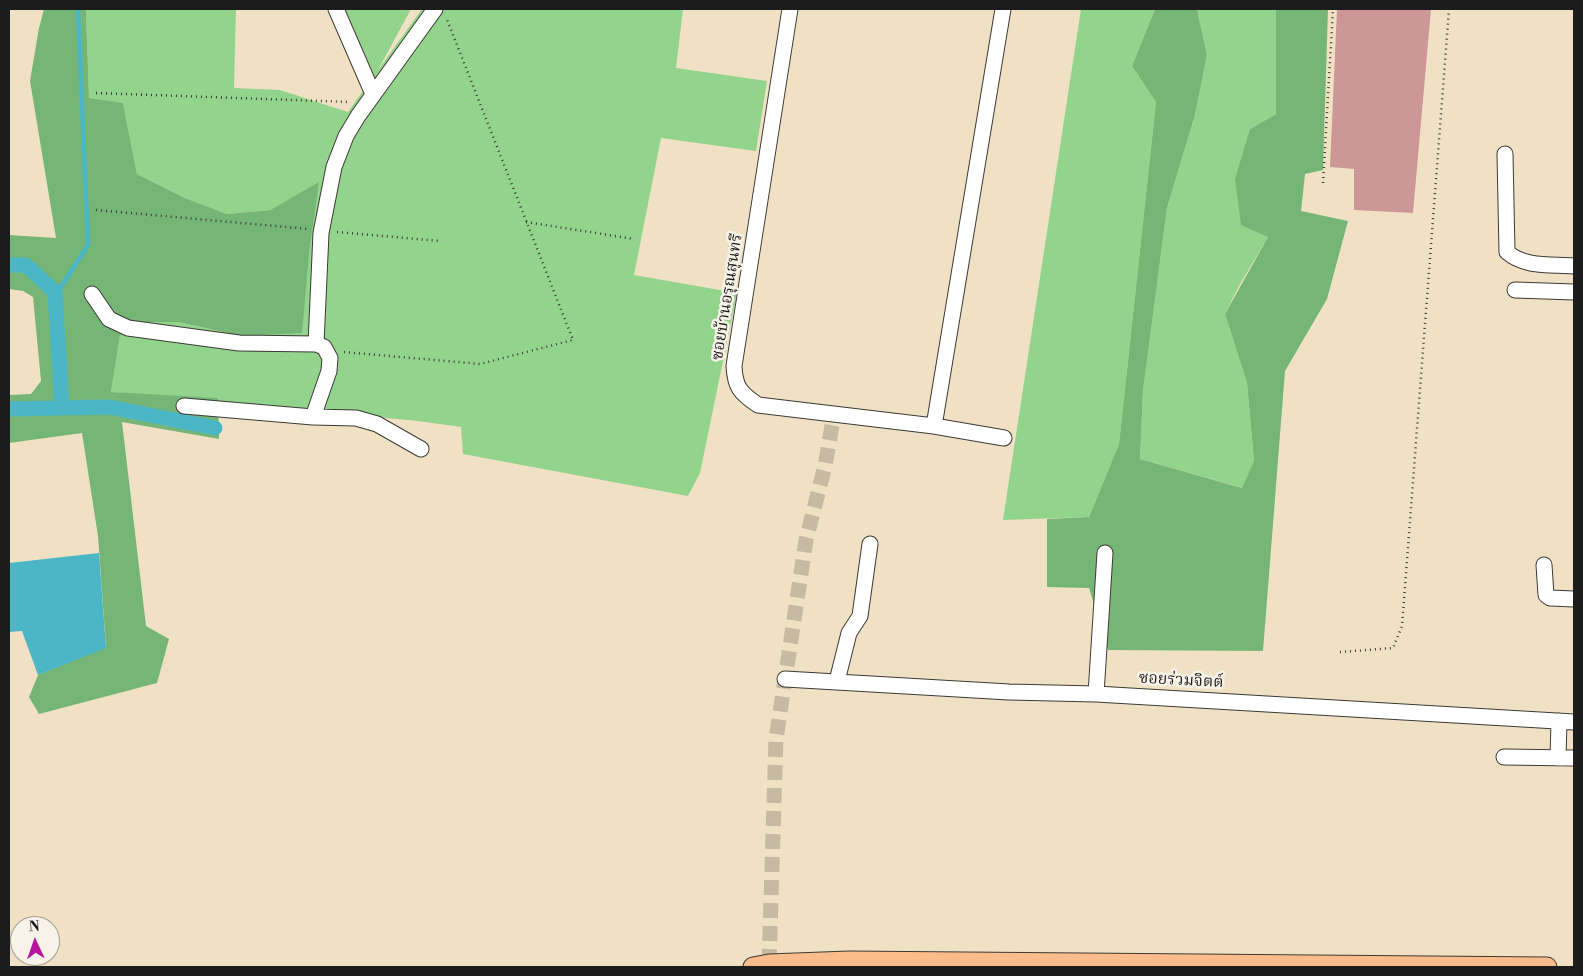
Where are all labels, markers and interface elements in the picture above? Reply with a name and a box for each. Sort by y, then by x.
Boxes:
street label: ซอยบ้านอรุณสุนทรี [709,232,747,362]
street label: ซอยร่วมจิตต์ [1138,669,1224,693]
north arrow [10,916,60,966]
text: N [28,918,40,936]

